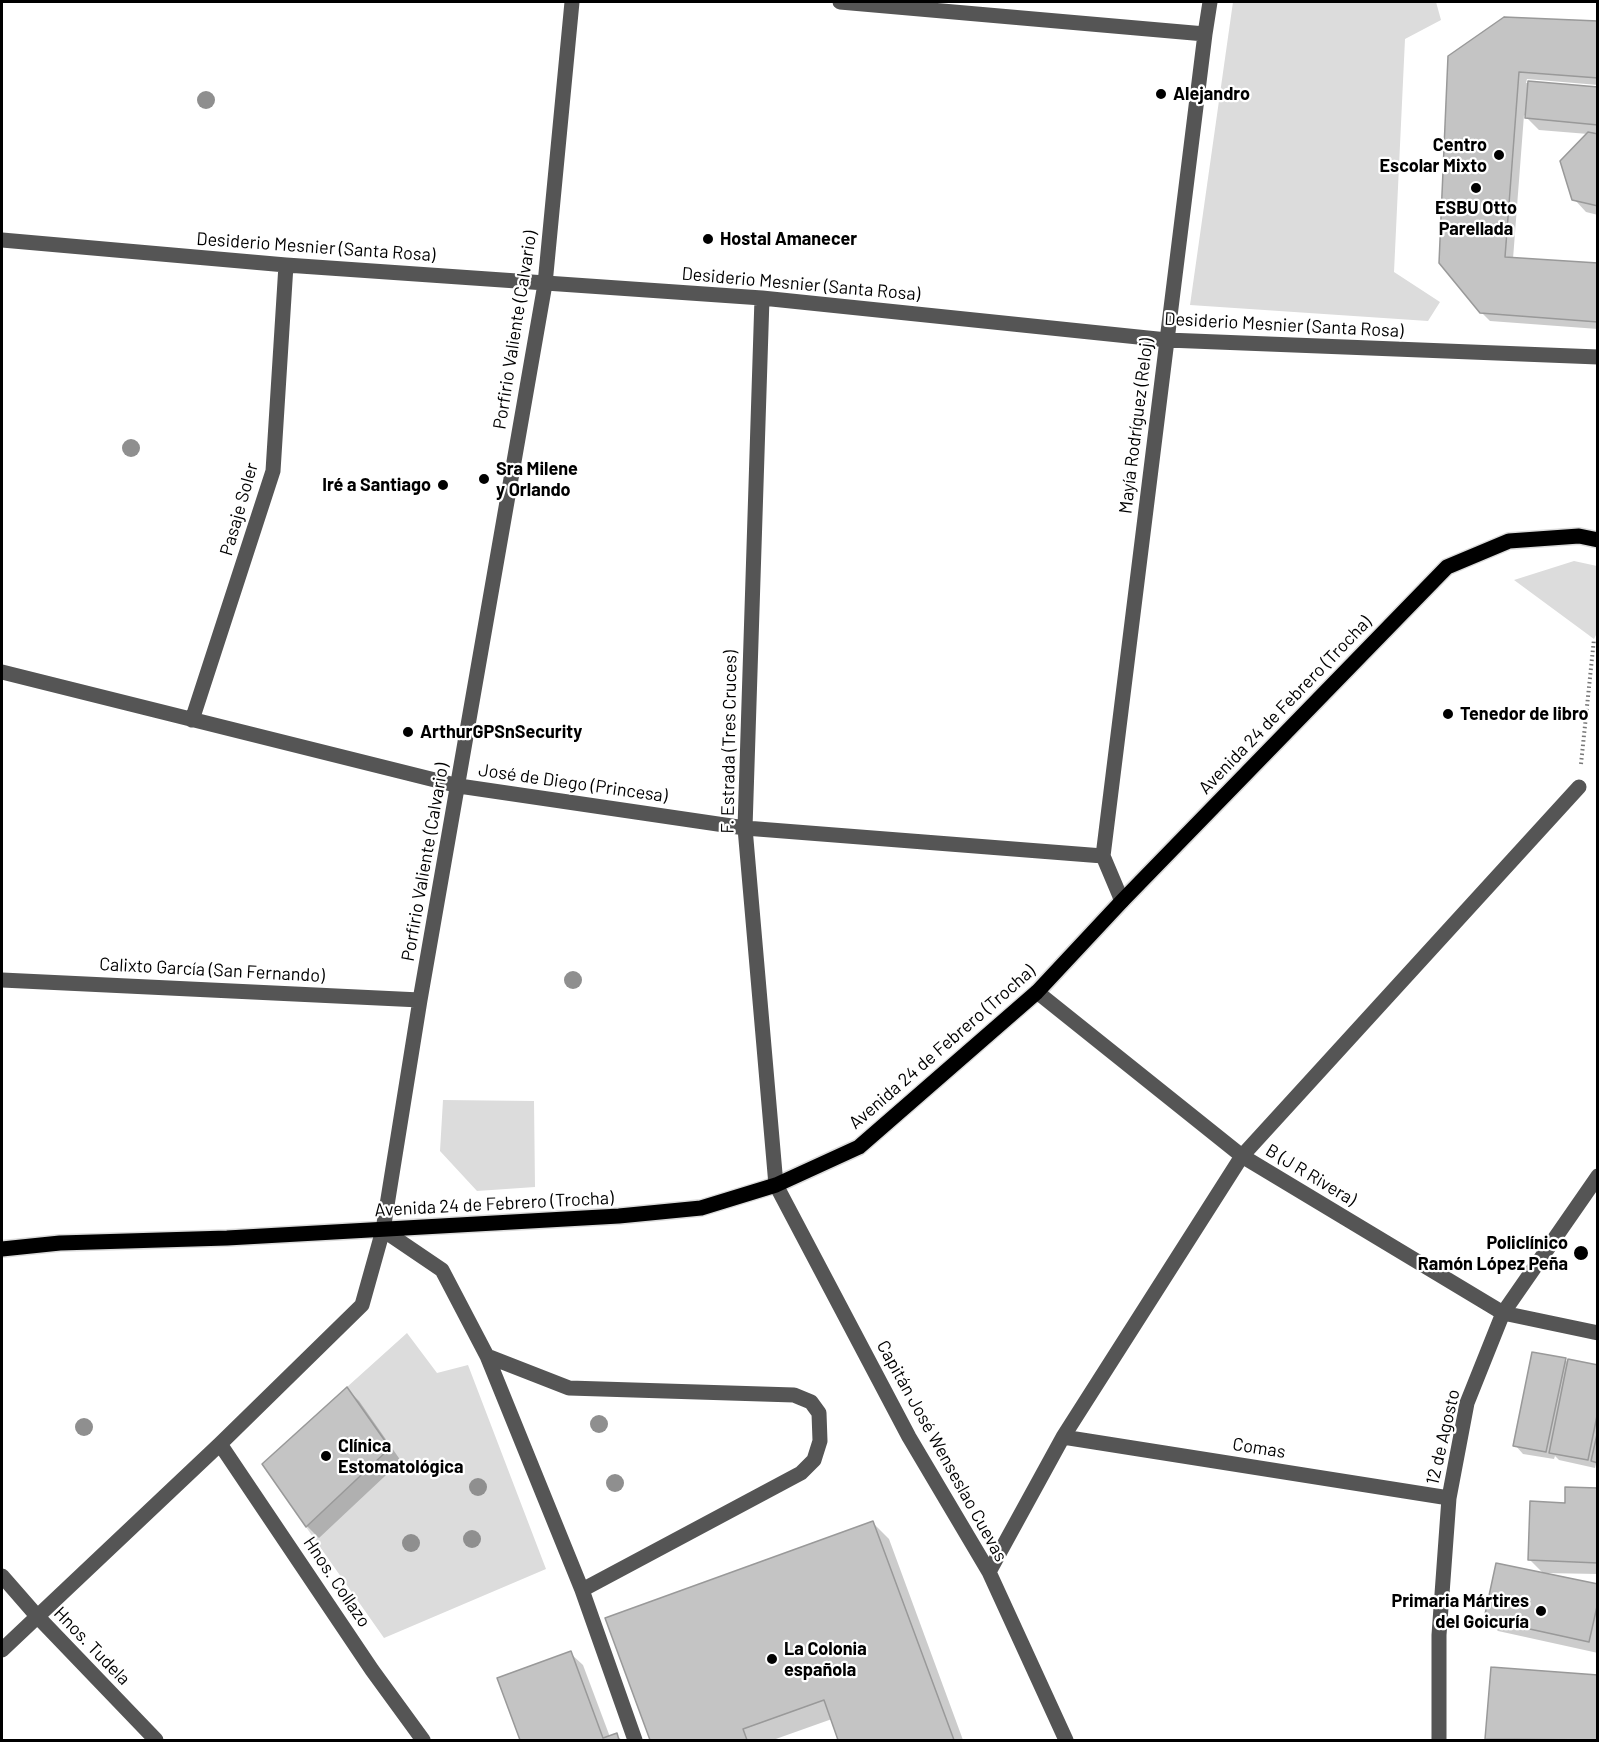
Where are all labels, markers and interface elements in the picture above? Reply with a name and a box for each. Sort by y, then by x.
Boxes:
place label: Alejandro [1173,83,1250,105]
marker: Alejandro [1154,87,1168,101]
place label: Centro Escolar Mixto [1380,134,1487,176]
marker: Centro Escolar Mixto [1492,148,1506,162]
marker: ESBU Otto Parellada [1469,181,1483,195]
place label: ESBU Otto Parellada [1435,197,1517,240]
street label: Desiderio Mesnier (Santa Rosa) [196,228,436,266]
place label: Hostal Amanecer [720,228,857,250]
street label: Porfirio Valiente (Calvario) [489,229,541,431]
marker: Hostal Amanecer [701,232,715,246]
street label: Desiderio Mesnier (Santa Rosa) [681,263,921,305]
street label: Desiderio Mesnier (Santa Rosa) [1164,308,1404,342]
street label: Mayía Rodríguez (Reloj) [1115,337,1157,515]
place label: Sra Milene y Orlando [496,458,578,500]
street label: Pasaje Soler [215,460,263,558]
marker: Sra Milene y Orlando [477,472,491,486]
place label: Iré a Santiago [322,474,431,496]
marker: Iré a Santiago [436,478,450,492]
street label: Avenida 24 de Febrero (Trocha) [1194,611,1376,799]
street label: F. Estrada (Tres Cruces) [717,650,741,834]
place label: Tenedor de libro [1460,703,1589,725]
marker: Tenedor de libro [1441,707,1455,721]
place label: ArthurGPSnSecurity [420,721,582,743]
marker: ArthurGPSnSecurity [401,725,415,739]
street label: José de Diego (Princesa) [477,759,669,807]
street label: Porfirio Valiente (Calvario) [397,761,453,963]
street label: Calixto García (San Fernando) [99,953,325,987]
street label: Avenida 24 de Febrero (Trocha) [845,960,1039,1134]
street label: B (J R Rivera) [1262,1139,1360,1211]
street label: Avenida 24 de Febrero (Trocha) [374,1187,614,1221]
place label: Policlínico Ramón López Peña [1418,1232,1568,1274]
marker: Policlínico Ramón López Peña [1572,1244,1590,1262]
street label: Capitán José Wenseslao Cuevas [872,1337,1012,1565]
street label: 12 de Agosto [1422,1387,1464,1487]
street label: Comas [1231,1433,1287,1463]
place label: Clínica Estomatológica [338,1435,463,1478]
marker: Clínica Estomatológica [319,1449,333,1463]
street label: Hnos. Collazo [299,1533,375,1631]
place label: Primaria Mártires del Goicuría [1391,1590,1529,1632]
street label: Hnos. Tudela [49,1602,135,1690]
marker: Primaria Mártires del Goicuría [1534,1604,1548,1618]
place label: La Colonia española [784,1638,867,1680]
marker: La Colonia española [765,1652,779,1666]

